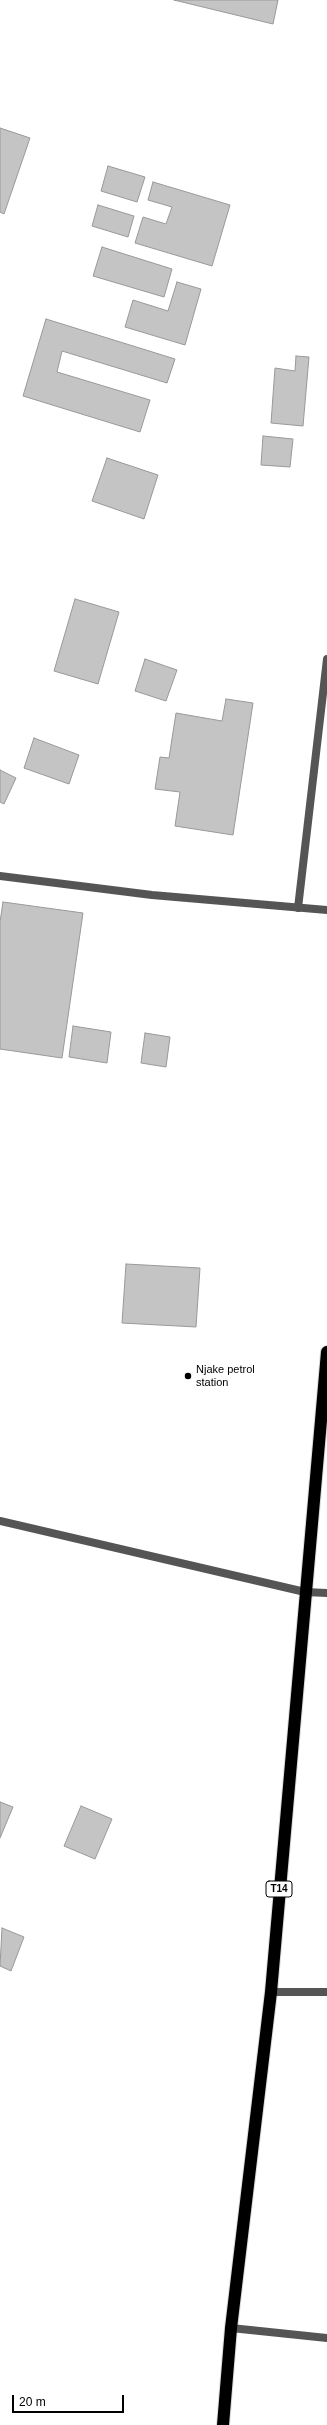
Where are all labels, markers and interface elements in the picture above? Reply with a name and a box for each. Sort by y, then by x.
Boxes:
place label: Njake petrol station [196,1363,255,1389]
marker: Njake petrol station [183,1371,193,1381]
road number: T14 [266,1881,292,1897]
scale bar [14,2387,126,2413]
text: 20 m [19,2395,46,2409]

